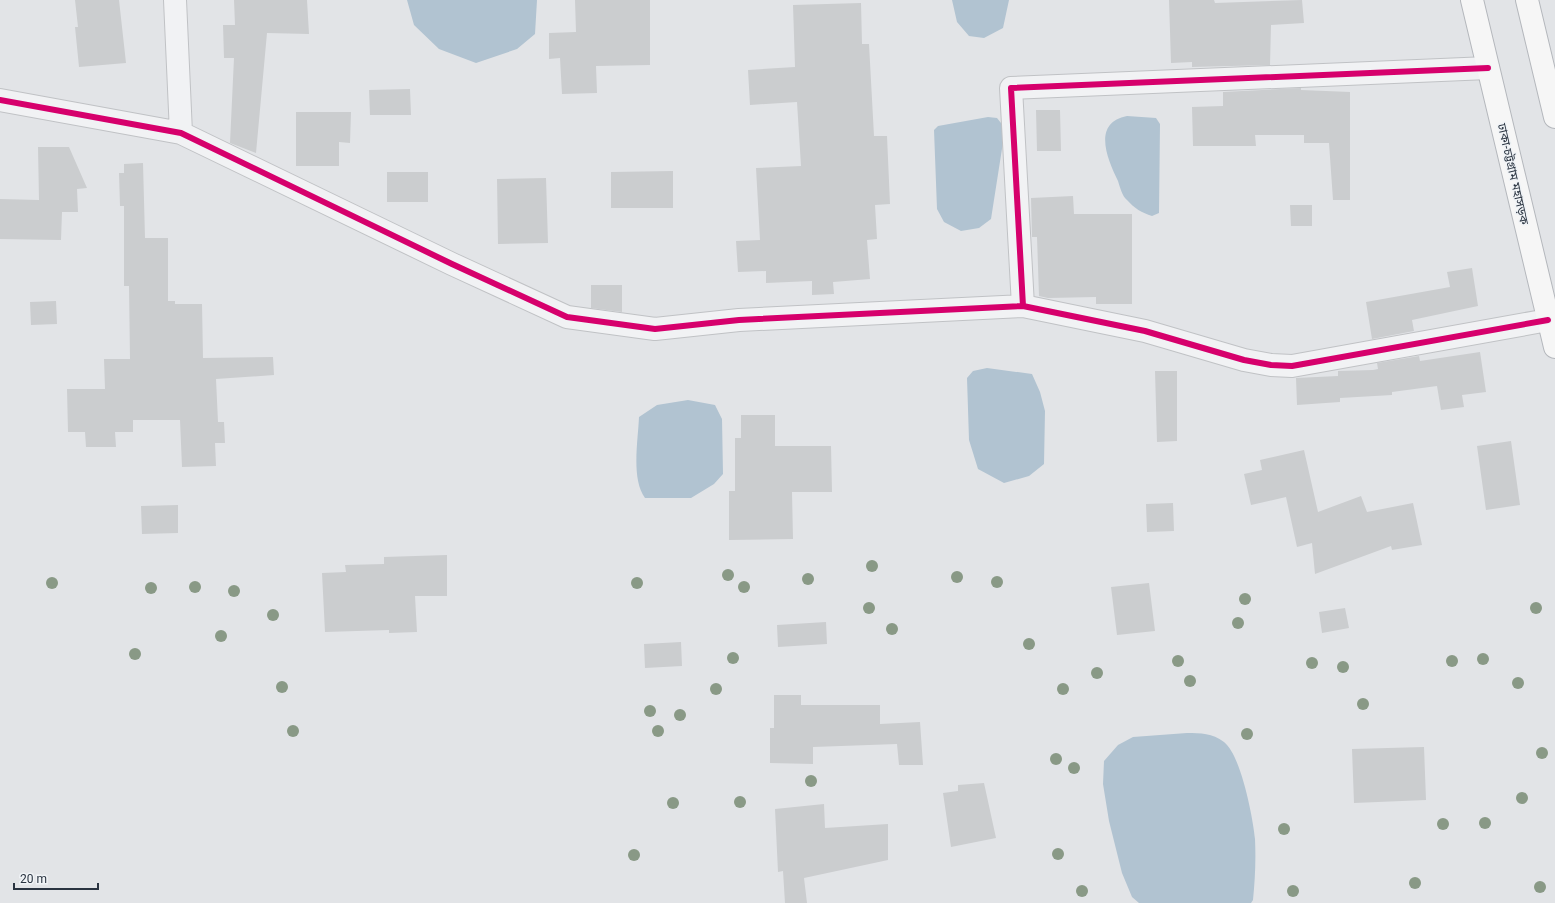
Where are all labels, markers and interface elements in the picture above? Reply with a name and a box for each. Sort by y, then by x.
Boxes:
street label: ঢাকা-চট্টগ্রাম মহাসড়ক [1494,121,1533,226]
scale bar [14,865,98,891]
text: 20 m [20,872,47,886]

